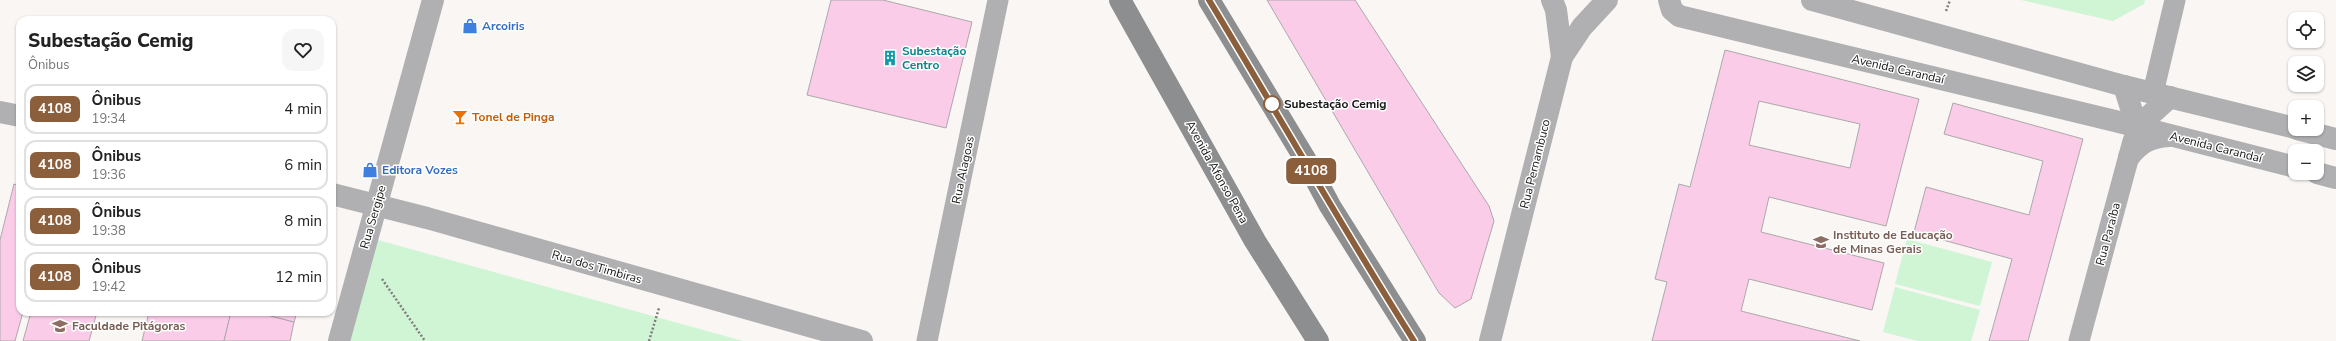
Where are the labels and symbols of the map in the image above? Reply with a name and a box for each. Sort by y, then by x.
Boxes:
shop icon: Arcoiris [461,17,479,35]
place label: Arcoiris [482,18,525,34]
place label: Subestação Centro [902,43,966,73]
building icon: Subestação Centro [881,49,899,67]
street label: Avenida Carandaí [1850,51,1947,88]
marker: Subestação Cemig [1263,95,1281,113]
place label: Subestação Cemig [1284,96,1387,112]
bar icon: Tonel de Pinga [451,108,469,126]
place label: Tonel de Pinga [472,109,555,125]
street label: Rua Pernambuco [1516,117,1554,210]
street label: Avenida Afonso Pena [1182,118,1252,226]
street label: Avenida Carandaí [2168,128,2265,167]
street label: Rua Alagoas [948,135,978,205]
line badge: 4108 [1283,158,1339,184]
shop icon: Editora Vozes [361,161,379,179]
place label: Editora Vozes [382,162,458,178]
street label: Rua Sergipe [356,183,390,251]
street label: Rua Paraíba [2092,201,2124,267]
place label: Instituto de Educação de Minas Gerais [1833,227,1953,257]
school or university icon: Instituto de Educação de Minas Gerais [1812,233,1830,251]
street label: Rua dos Timbiras [550,246,644,288]
school or university icon: Faculdade Pitágoras [51,317,69,335]
place label: Faculdade Pitágoras [72,318,186,334]

